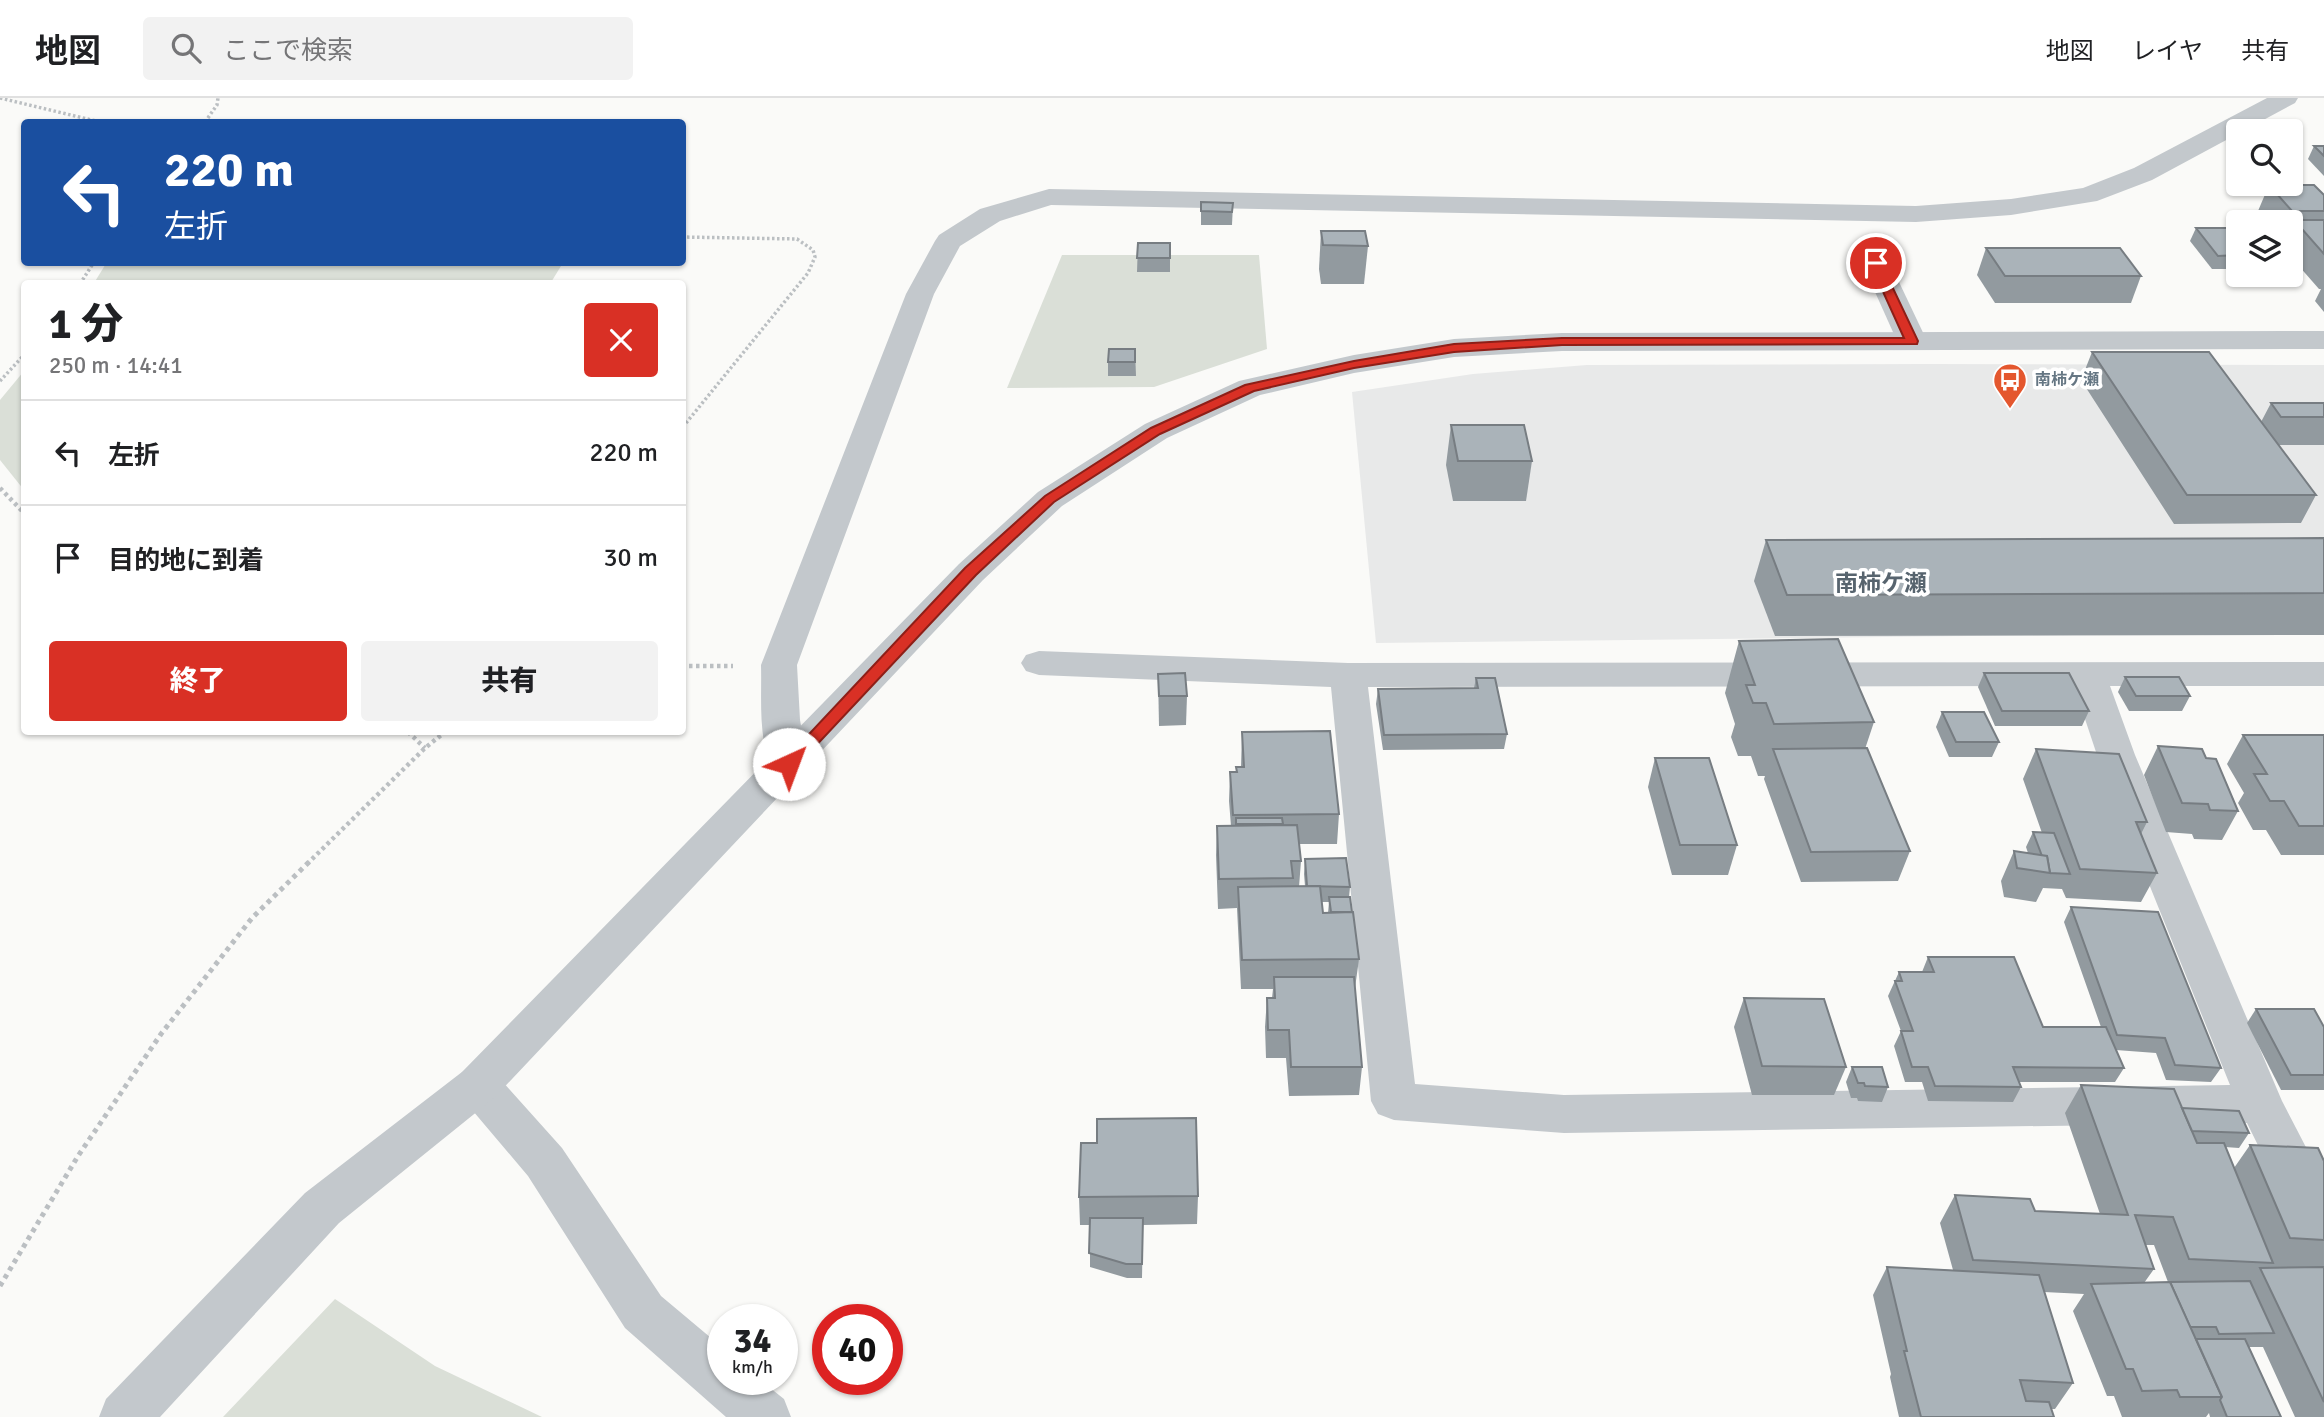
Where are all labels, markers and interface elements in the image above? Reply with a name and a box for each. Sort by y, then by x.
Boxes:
search box [143,17,633,80]
icon: search [167,29,205,67]
text: 地図 [35,31,101,72]
text: ここで検索 [223,35,353,67]
text: 地図 [2046,36,2094,66]
text: レイヤ [2132,36,2203,66]
text: 共有 [2241,36,2289,66]
map controls [2226,119,2303,287]
button: search [2226,119,2303,196]
text: 220 m [164,140,294,200]
icon: left [49,147,140,238]
text: 左折 [164,207,228,246]
button: layers [2226,210,2303,287]
pin [1846,233,1906,293]
icon: arrive [1857,244,1895,282]
text: 1 分 [49,299,123,350]
button: close [584,303,658,377]
text: 250 m · 14:41 [49,351,183,380]
bus stop icon: 南柿ケ瀬 [1991,361,2029,410]
place label: 南柿ケ瀬 [2035,370,2099,390]
icon: left [49,434,87,472]
text: 220 m [589,437,658,469]
text: 左折 [108,440,160,472]
icon: arrive [49,539,87,577]
text: 30 m [603,542,658,574]
text: 目的地に到着 [108,545,264,577]
district label: 南柿ケ瀬 [1835,569,1927,598]
button: 終了 [49,641,347,721]
button: 共有 [361,641,658,721]
position arrow [752,727,826,801]
speed limit sign: 40 [812,1304,903,1395]
text: 34 [734,1319,771,1362]
text: km/h [732,1356,773,1378]

